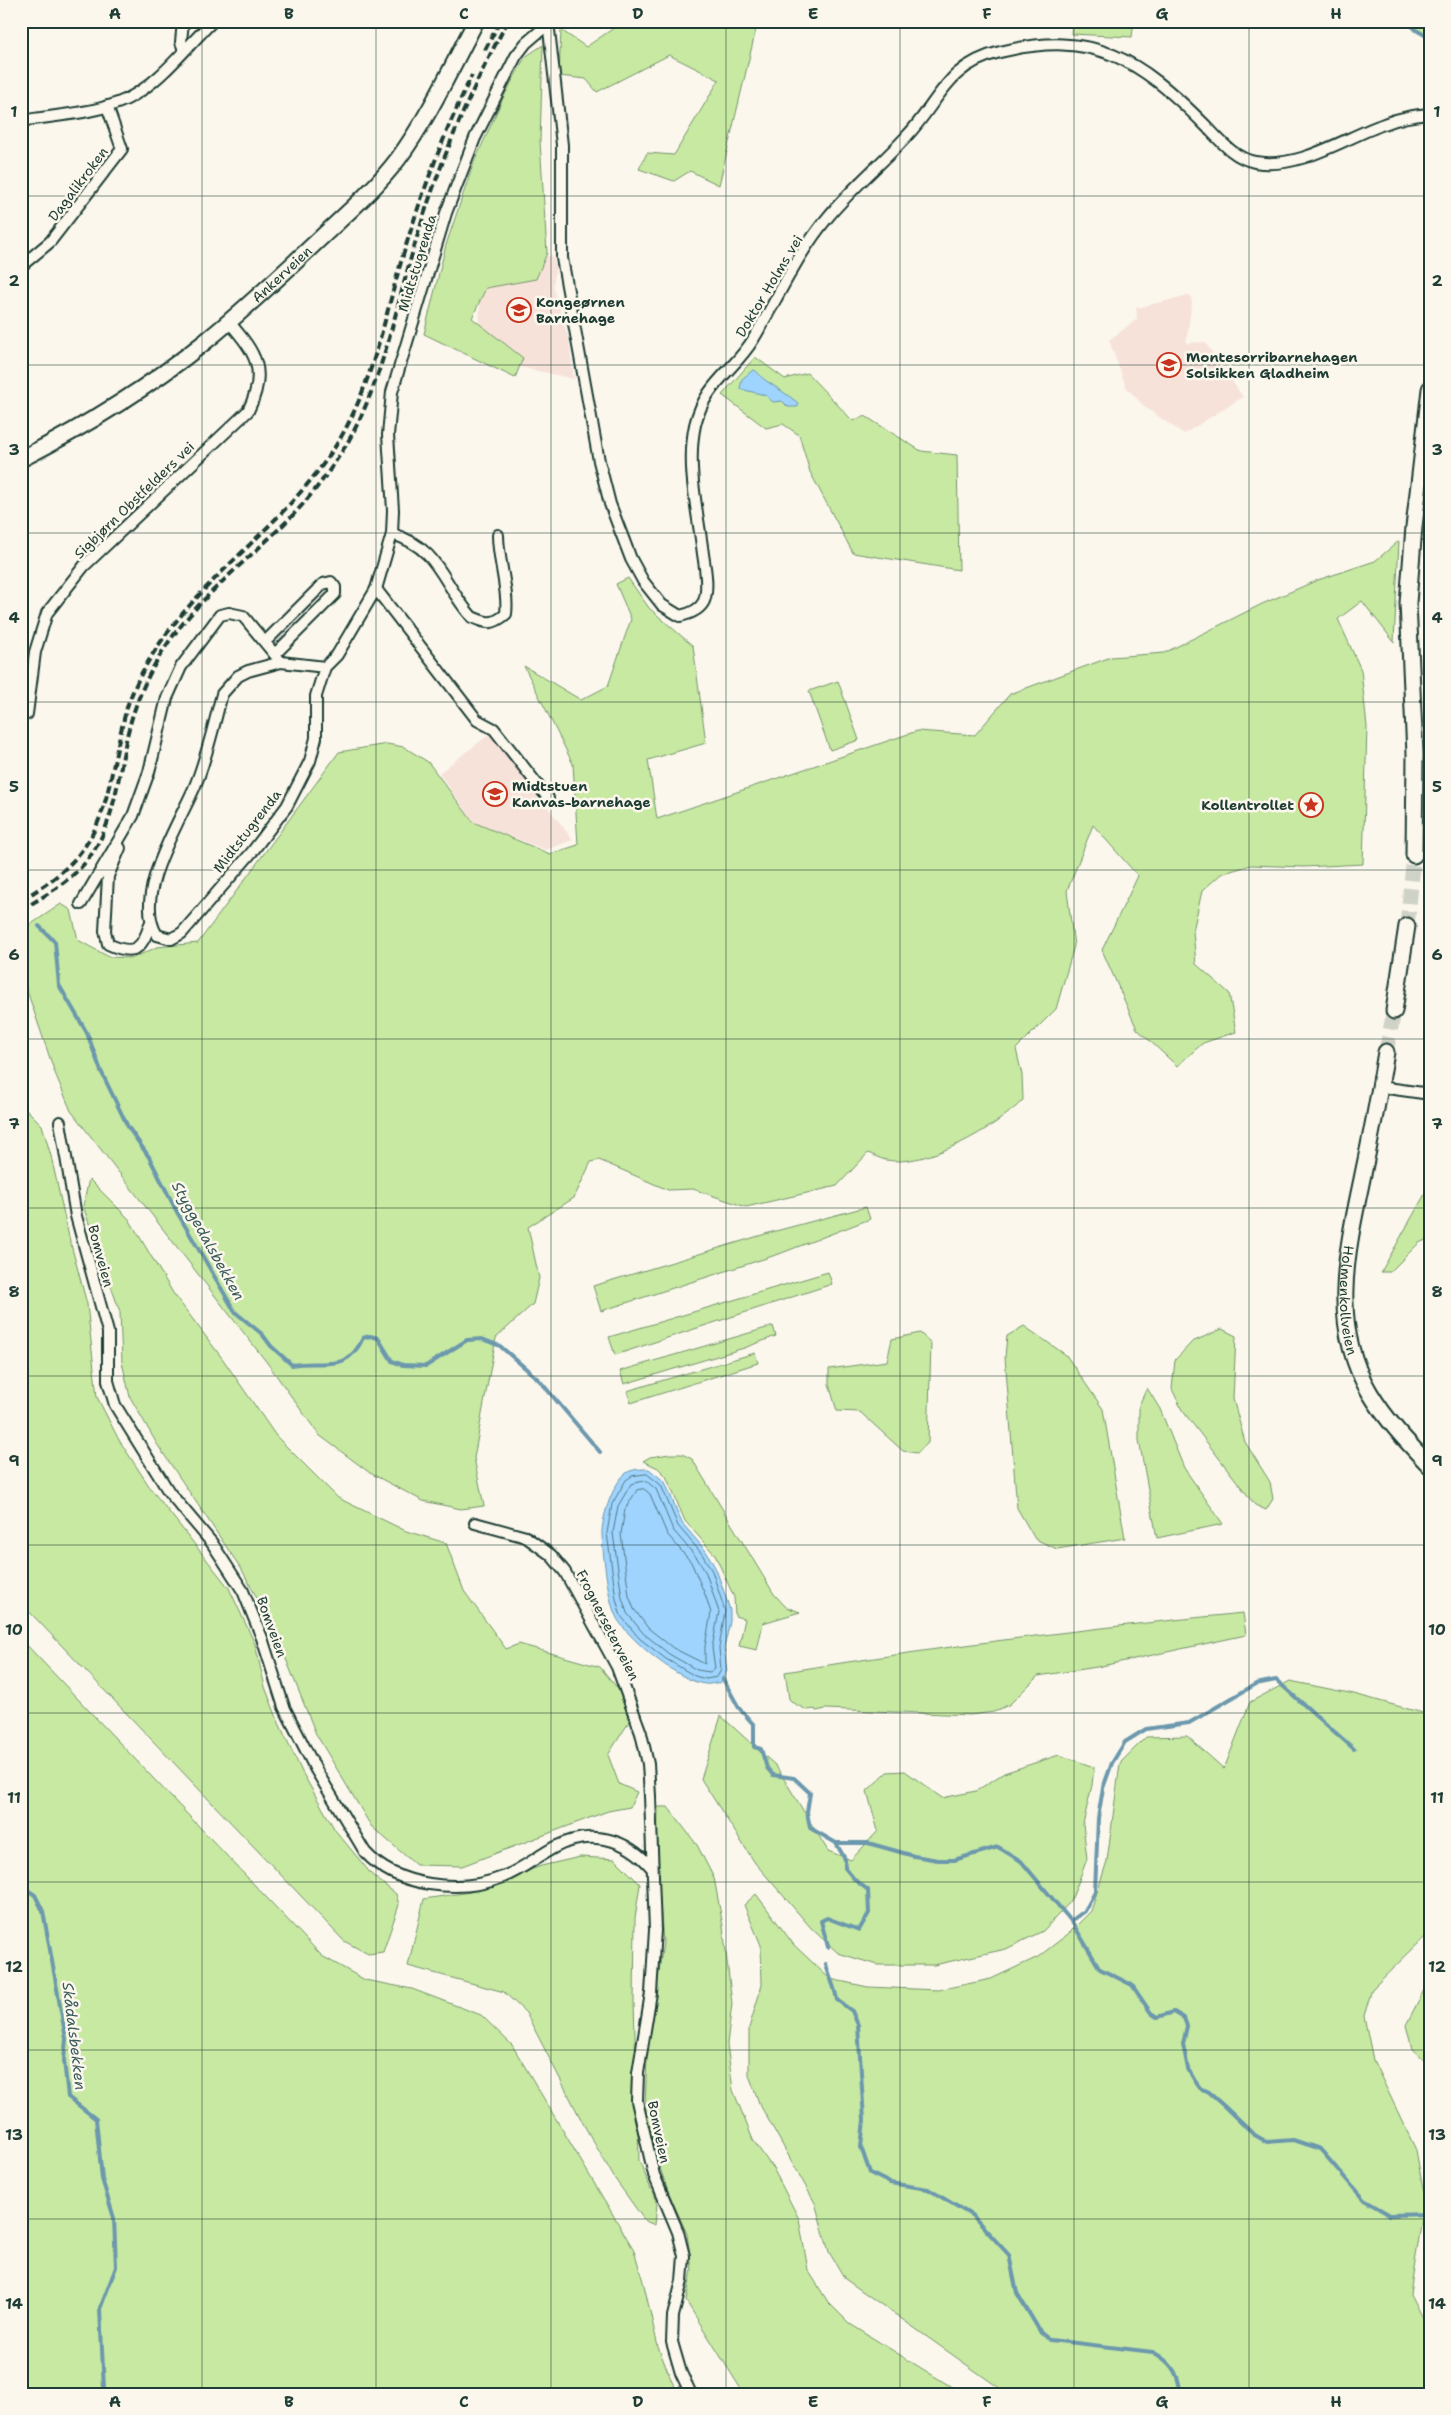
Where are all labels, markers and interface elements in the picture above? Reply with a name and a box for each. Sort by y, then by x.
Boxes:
text: A [109,3,121,24]
text: B [284,3,294,24]
text: C [459,3,469,24]
text: D [632,3,644,24]
text: E [808,3,818,24]
text: F [982,3,992,24]
text: G [1156,3,1169,24]
text: H [1330,3,1342,24]
text: 1 [10,101,18,122]
text: 1 [1433,101,1441,122]
street label: Dagalikroken [44,143,112,225]
street label: Midtstugrenda [394,212,440,314]
street label: Doktor Holms vei [731,232,807,340]
street label: Ankerveien [248,242,316,306]
text: 2 [8,270,20,291]
text: 2 [1431,270,1443,291]
place label: Kongeørnen Barnehage [536,293,625,327]
school or university icon: Kongeørnen Barnehage [506,297,532,323]
place label: Montesorribarnehagen Solsikken Gladheim [1186,348,1358,382]
school or university icon: Montesorribarnehagen Solsikken Gladheim [1156,352,1182,378]
street label: Sigbjørn Obstfelders vei [70,438,198,562]
text: 3 [8,439,20,460]
text: 3 [1431,439,1443,460]
text: 4 [8,607,20,628]
text: 4 [1431,607,1443,628]
text: 5 [9,776,19,797]
text: 5 [1432,776,1442,797]
place label: Midtstuen Kanvas-barnehage [512,777,651,811]
school or university icon: Midtstuen Kanvas-barnehage [482,781,508,807]
street label: Midtstugrenda [209,786,285,876]
place icon: Kollentrollet [1298,792,1324,818]
place label: Kollentrollet [1201,796,1294,814]
text: 6 [8,944,20,965]
text: 6 [1431,944,1443,965]
text: 7 [8,1113,20,1134]
text: 7 [1431,1113,1443,1134]
water label: Styggedalsbekken [167,1178,249,1304]
street label: Bomveien [84,1223,118,1289]
street label: Holmenkollveien [1336,1244,1362,1357]
text: 8 [8,1281,20,1302]
text: 8 [1431,1281,1443,1302]
text: 9 [8,1450,20,1471]
text: 9 [1431,1450,1443,1471]
street label: Frognerseterveien [572,1567,644,1684]
street label: Bomveien [253,1594,291,1660]
text: 10 [5,1619,23,1640]
text: 10 [1428,1619,1446,1640]
text: 11 [7,1787,21,1808]
text: 11 [1430,1787,1444,1808]
text: 12 [5,1956,23,1977]
text: 12 [1428,1956,1446,1977]
water label: Skådalsbekken [57,1981,91,2091]
street label: Bomveien [644,2099,674,2165]
text: 13 [5,2124,23,2145]
text: 13 [1428,2124,1446,2145]
text: 14 [5,2293,23,2314]
text: 14 [1428,2293,1446,2314]
text: A [109,2391,121,2412]
text: B [284,2391,294,2412]
text: C [459,2391,469,2412]
text: D [632,2391,644,2412]
text: E [808,2391,818,2412]
text: F [982,2391,992,2412]
text: G [1156,2391,1169,2412]
text: H [1330,2391,1342,2412]

